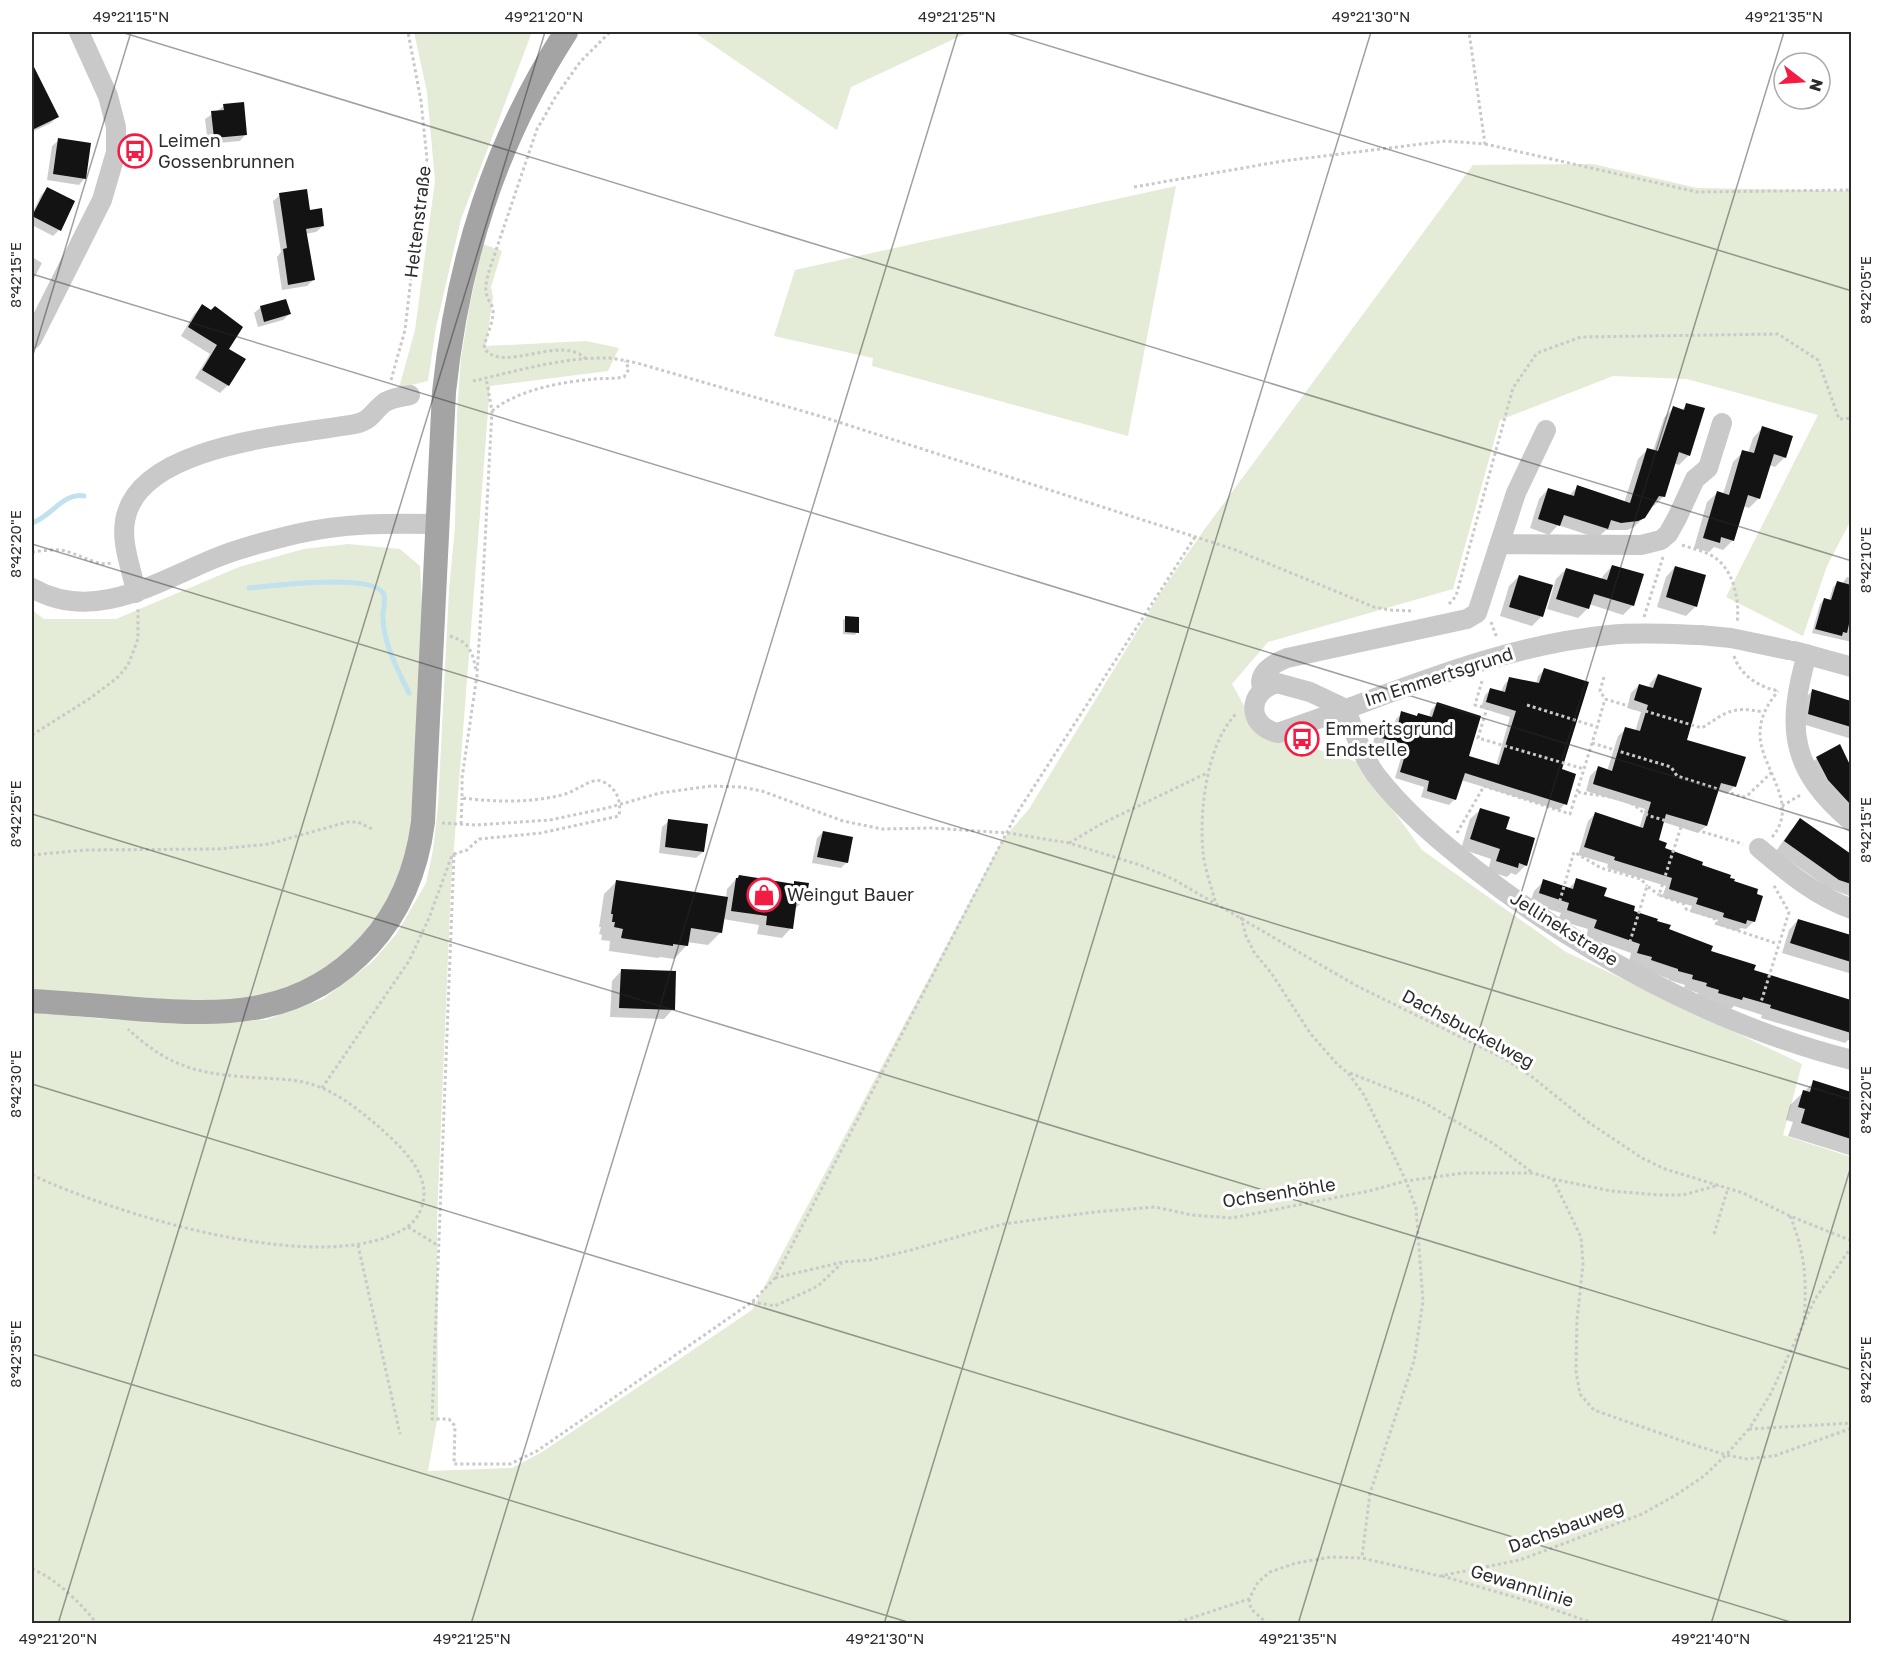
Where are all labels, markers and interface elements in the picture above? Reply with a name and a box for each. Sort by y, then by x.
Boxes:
text: 49°21'15"N [93,7,169,25]
text: 49°21'20"N [505,7,583,25]
text: 49°21'25"N [918,7,996,25]
text: 49°21'30"N [1332,7,1410,25]
text: 49°21'35"N [1745,7,1823,25]
north arrow [1772,51,1832,111]
text: N [1805,77,1828,94]
place label: Leimen Gossenbrunnen [158,129,295,172]
bus stop icon: Leimen Gossenbrunnen [117,133,153,169]
street label: Heltenstraße [399,165,435,279]
text: 8°42'15"E [6,242,24,308]
text: 8°42'05"E [1856,256,1874,324]
text: 8°42'20"E [6,510,24,578]
text: 8°42'10"E [1856,527,1874,593]
street label: Im Emmertsgrund [1362,642,1516,710]
place label: Emmertsgrund Endstelle [1325,717,1454,760]
bus stop icon: Emmertsgrund Endstelle [1284,721,1320,757]
text: 8°42'25"E [6,780,24,848]
text: 8°42'15"E [1856,797,1874,863]
shop icon: Weingut Bauer [746,877,782,913]
place label: Weingut Bauer [787,883,914,905]
street label: Jellinekstraße [1507,886,1623,970]
street label: Dachsbuckelweg [1399,984,1538,1072]
text: 8°42'30"E [6,1050,24,1118]
text: 8°42'20"E [1856,1066,1874,1134]
street label: Ochsenhöhle [1221,1172,1337,1212]
text: 8°42'35"E [6,1320,24,1388]
text: 8°42'25"E [1856,1336,1874,1404]
street label: Dachsbauweg [1505,1495,1626,1557]
street label: Gewannlinie [1468,1559,1576,1611]
text: 49°21'20"N [19,1629,97,1647]
text: 49°21'25"N [433,1629,511,1647]
text: 49°21'30"N [846,1629,924,1647]
text: 49°21'35"N [1259,1629,1337,1647]
text: 49°21'40"N [1671,1629,1751,1647]

